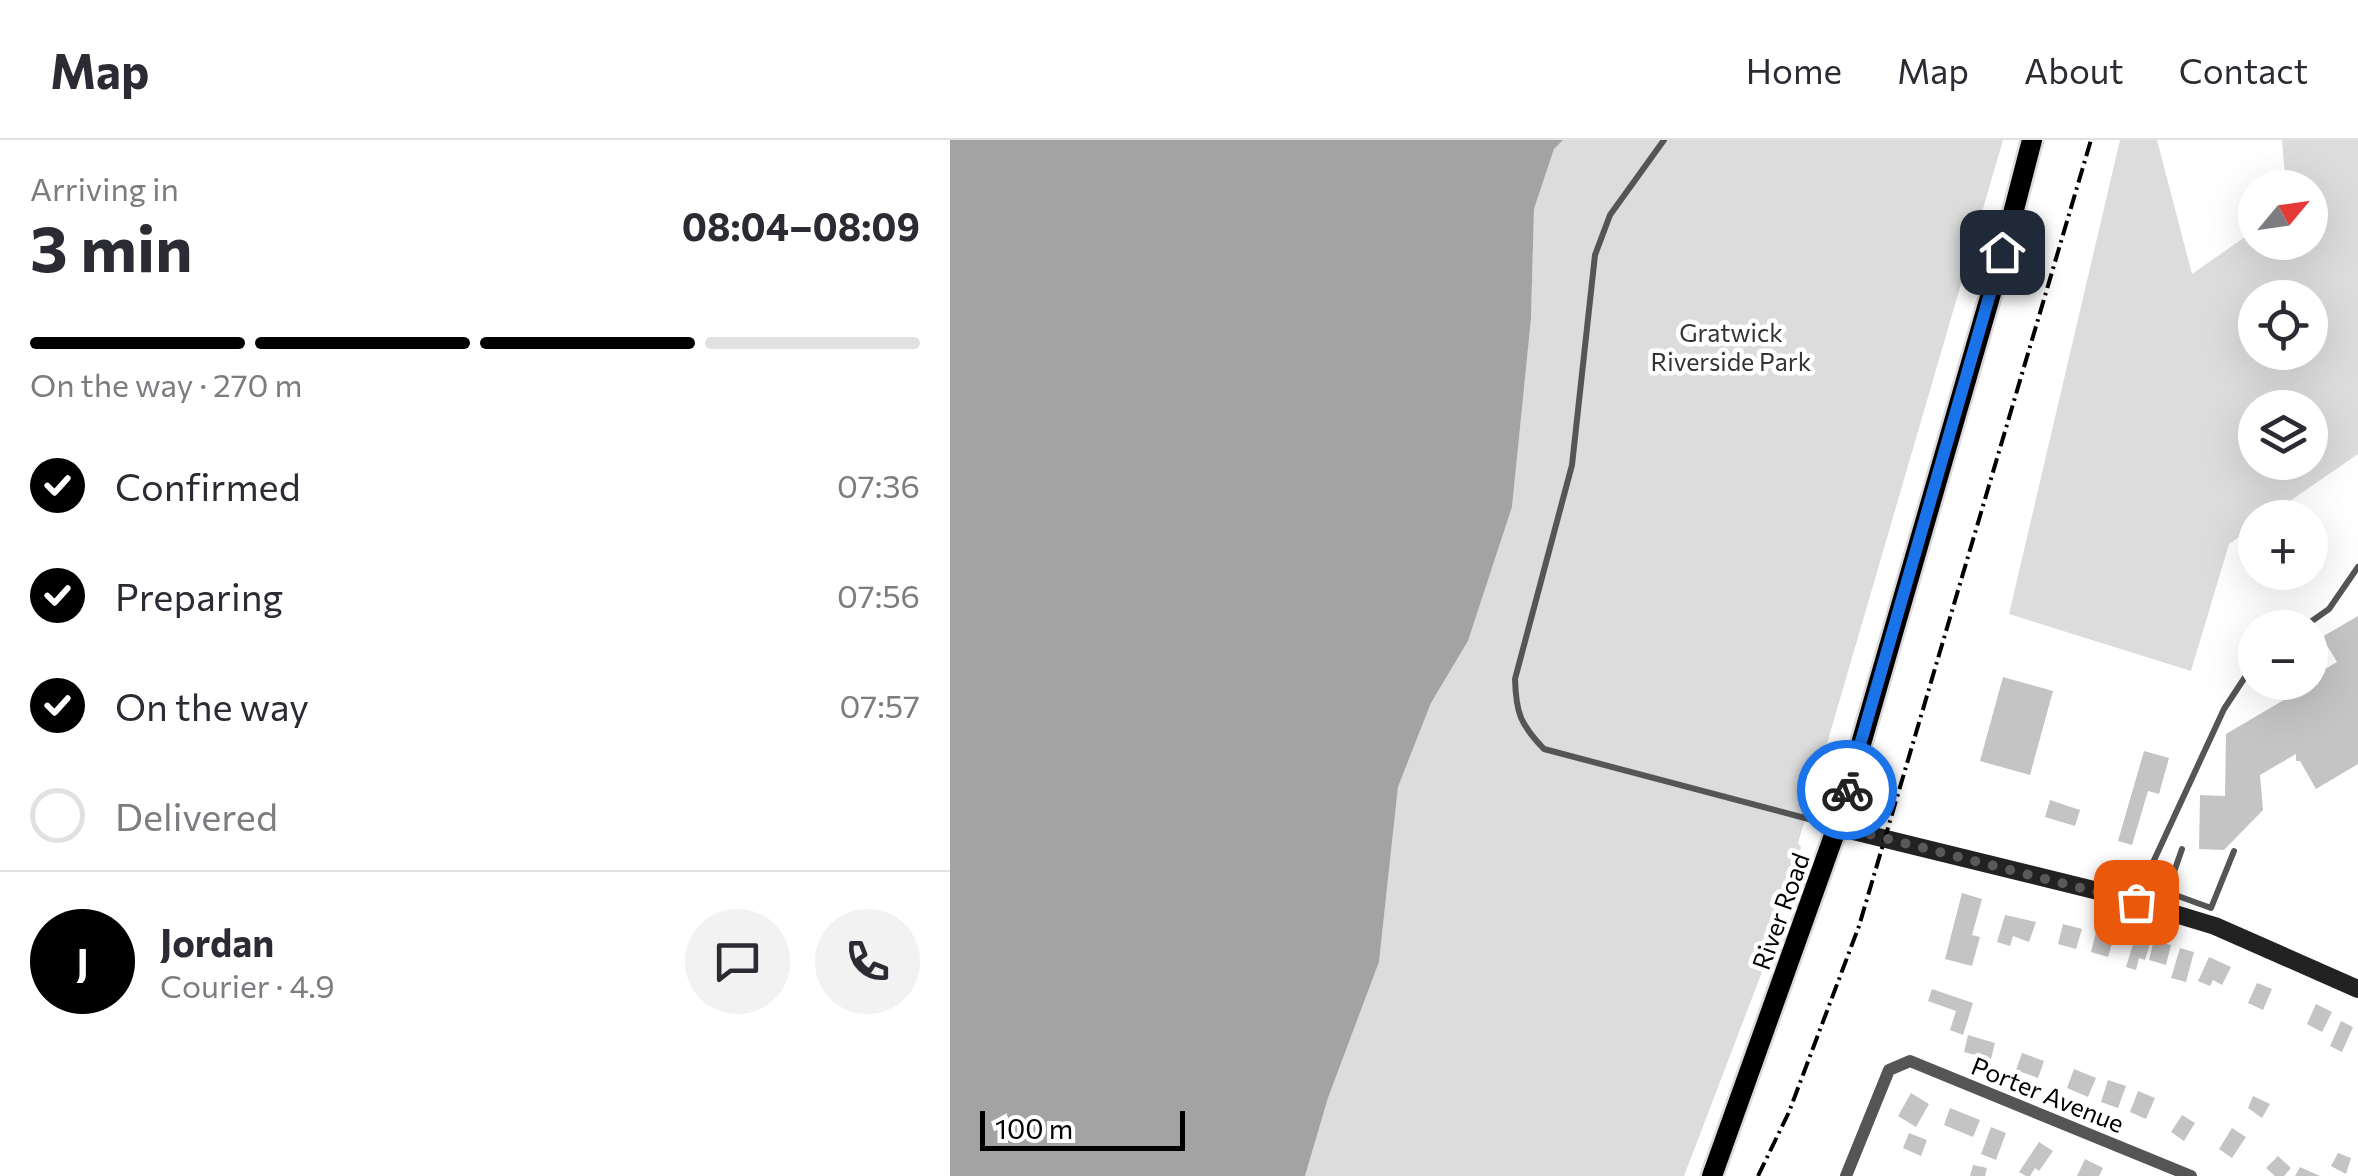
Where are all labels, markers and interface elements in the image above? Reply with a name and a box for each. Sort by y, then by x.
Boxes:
text: Map [50,40,149,99]
text: Home [1746,48,1842,91]
text: Map [1897,48,1969,91]
text: About [2024,48,2124,91]
text: Contact [2179,48,2308,91]
text: Arriving in [30,168,179,208]
north arrow [2238,170,2328,260]
map controls [2238,170,2328,700]
text: 08:04–08:09 [682,202,920,249]
text: 3 min [30,206,193,285]
pin [1960,210,2045,295]
icon: home [1975,225,2030,280]
button: locate [2238,280,2328,370]
park label: Gratwick Riverside Park [1651,317,1812,376]
text: On the way · 270 m [30,364,303,404]
button: layers [2238,390,2328,480]
icon: check [30,458,85,513]
text: Confirmed [115,462,301,509]
text: 07:36 [837,465,920,505]
button: + [2238,500,2328,590]
icon: check [30,568,85,623]
text: Preparing [115,572,283,619]
text: 07:56 [837,575,920,615]
button: − [2238,610,2328,700]
icon: check [30,678,85,733]
text: On the way [115,682,309,729]
text: 07:57 [840,685,920,725]
courier [1797,740,1897,840]
icon: bike [1820,763,1875,818]
text: Delivered [115,792,278,839]
street label: River Road [1745,849,1815,973]
pin [2094,860,2179,945]
icon: bag [2109,875,2164,930]
button: chat [685,909,790,1014]
button: phone [815,909,920,1014]
text: Jordan [160,918,274,965]
text: J [76,938,89,985]
text: Courier · 4.9 [160,965,335,1005]
street label: Porter Avenue [1967,1050,2129,1138]
scale bar [980,1106,1185,1150]
text: 100 m [995,1111,1073,1145]

